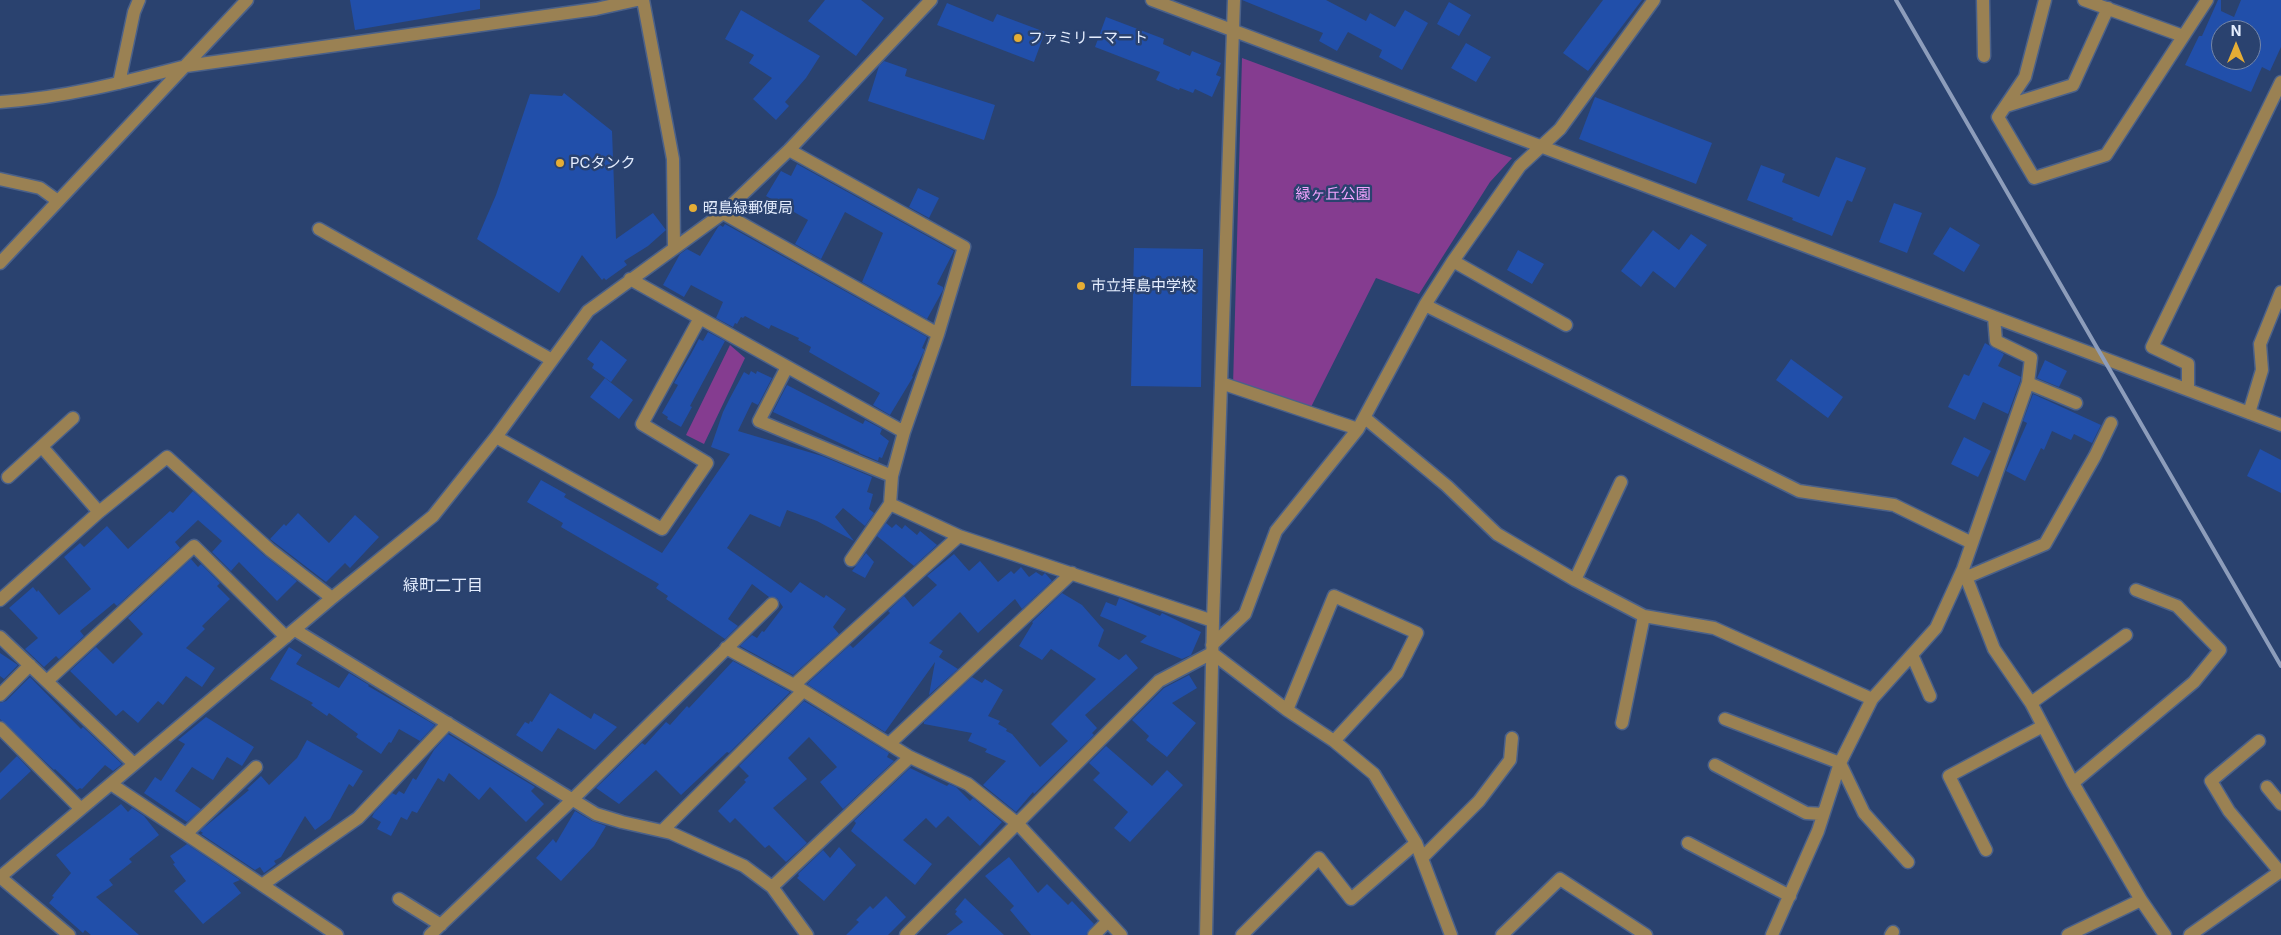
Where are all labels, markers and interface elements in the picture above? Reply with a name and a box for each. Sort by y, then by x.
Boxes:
north arrow [2211,20,2261,70]
text: N [2231,22,2241,39]
place label: ファミリーマート [1028,29,1148,47]
marker: ファミリーマート [1012,32,1024,44]
place label: PCタンク [570,154,636,172]
marker: PCタンク [554,157,566,169]
park label: 緑ヶ丘公園 [1296,185,1370,203]
place label: 昭島緑郵便局 [703,199,793,217]
marker: 昭島緑郵便局 [687,202,699,214]
place label: 市立拝島中学校 [1091,277,1196,295]
marker: 市立拝島中学校 [1075,280,1087,292]
district label: 緑町二丁目 [403,576,483,596]

